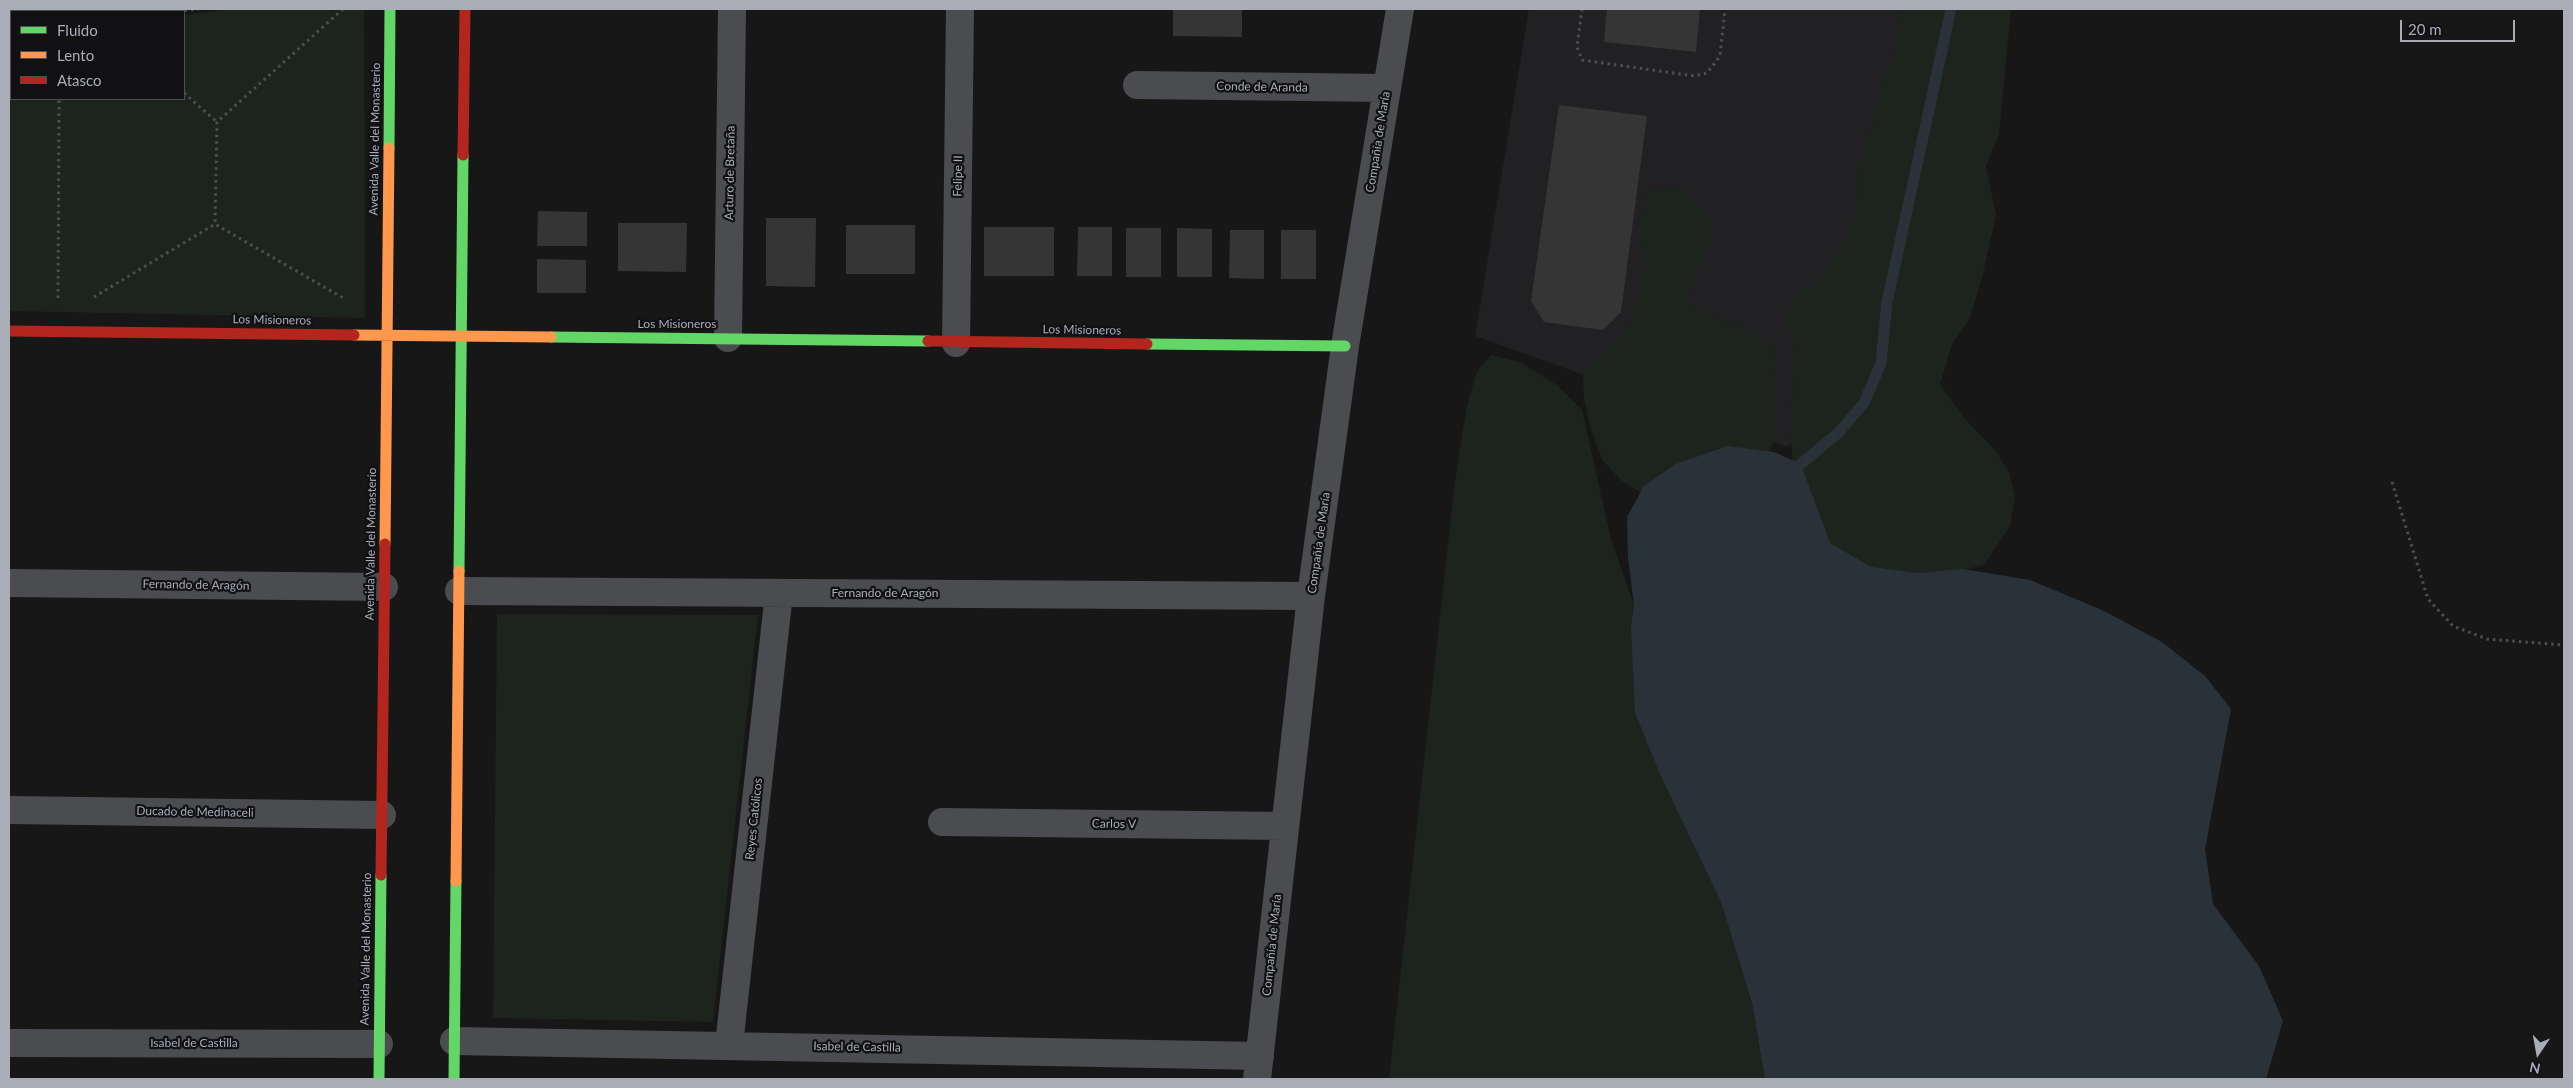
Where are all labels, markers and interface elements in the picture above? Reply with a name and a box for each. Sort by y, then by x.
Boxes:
legend [10,10,185,100]
scale bar [2403,10,2518,42]
text: 20 m [2408,20,2442,38]
text: Fluido [57,21,98,39]
text: Lento [57,46,94,64]
street label: Avenida Valle del Monasterio [366,62,384,216]
text: Atasco [57,71,102,89]
street label: Conde de Aranda [1216,79,1308,95]
street label: Compañía de María [1363,90,1393,194]
street label: Arturo de Bretaña [722,126,738,220]
street label: Felipe II [950,155,966,197]
street label: Los Misioneros [232,312,312,328]
street label: Los Misioneros [638,317,716,331]
street label: Los Misioneros [1042,322,1122,338]
street label: Avenida Valle del Monasterio [362,467,380,621]
street label: Compañía de María [1305,491,1333,595]
street label: Fernando de Aragón [142,577,250,593]
street label: Fernando de Aragón [831,586,939,600]
street label: Reyes Católicos [743,777,765,861]
street label: Ducado de Medinaceli [136,804,254,820]
street label: Carlos V [1092,816,1136,832]
street label: Avenida Valle del Monasterio [357,872,375,1026]
street label: Compañía de María [1260,893,1284,997]
north arrow [2513,1028,2563,1078]
street label: Isabel de Castilla [150,1036,238,1050]
street label: Isabel de Castilla [813,1039,901,1055]
text: N [2528,1059,2542,1078]

